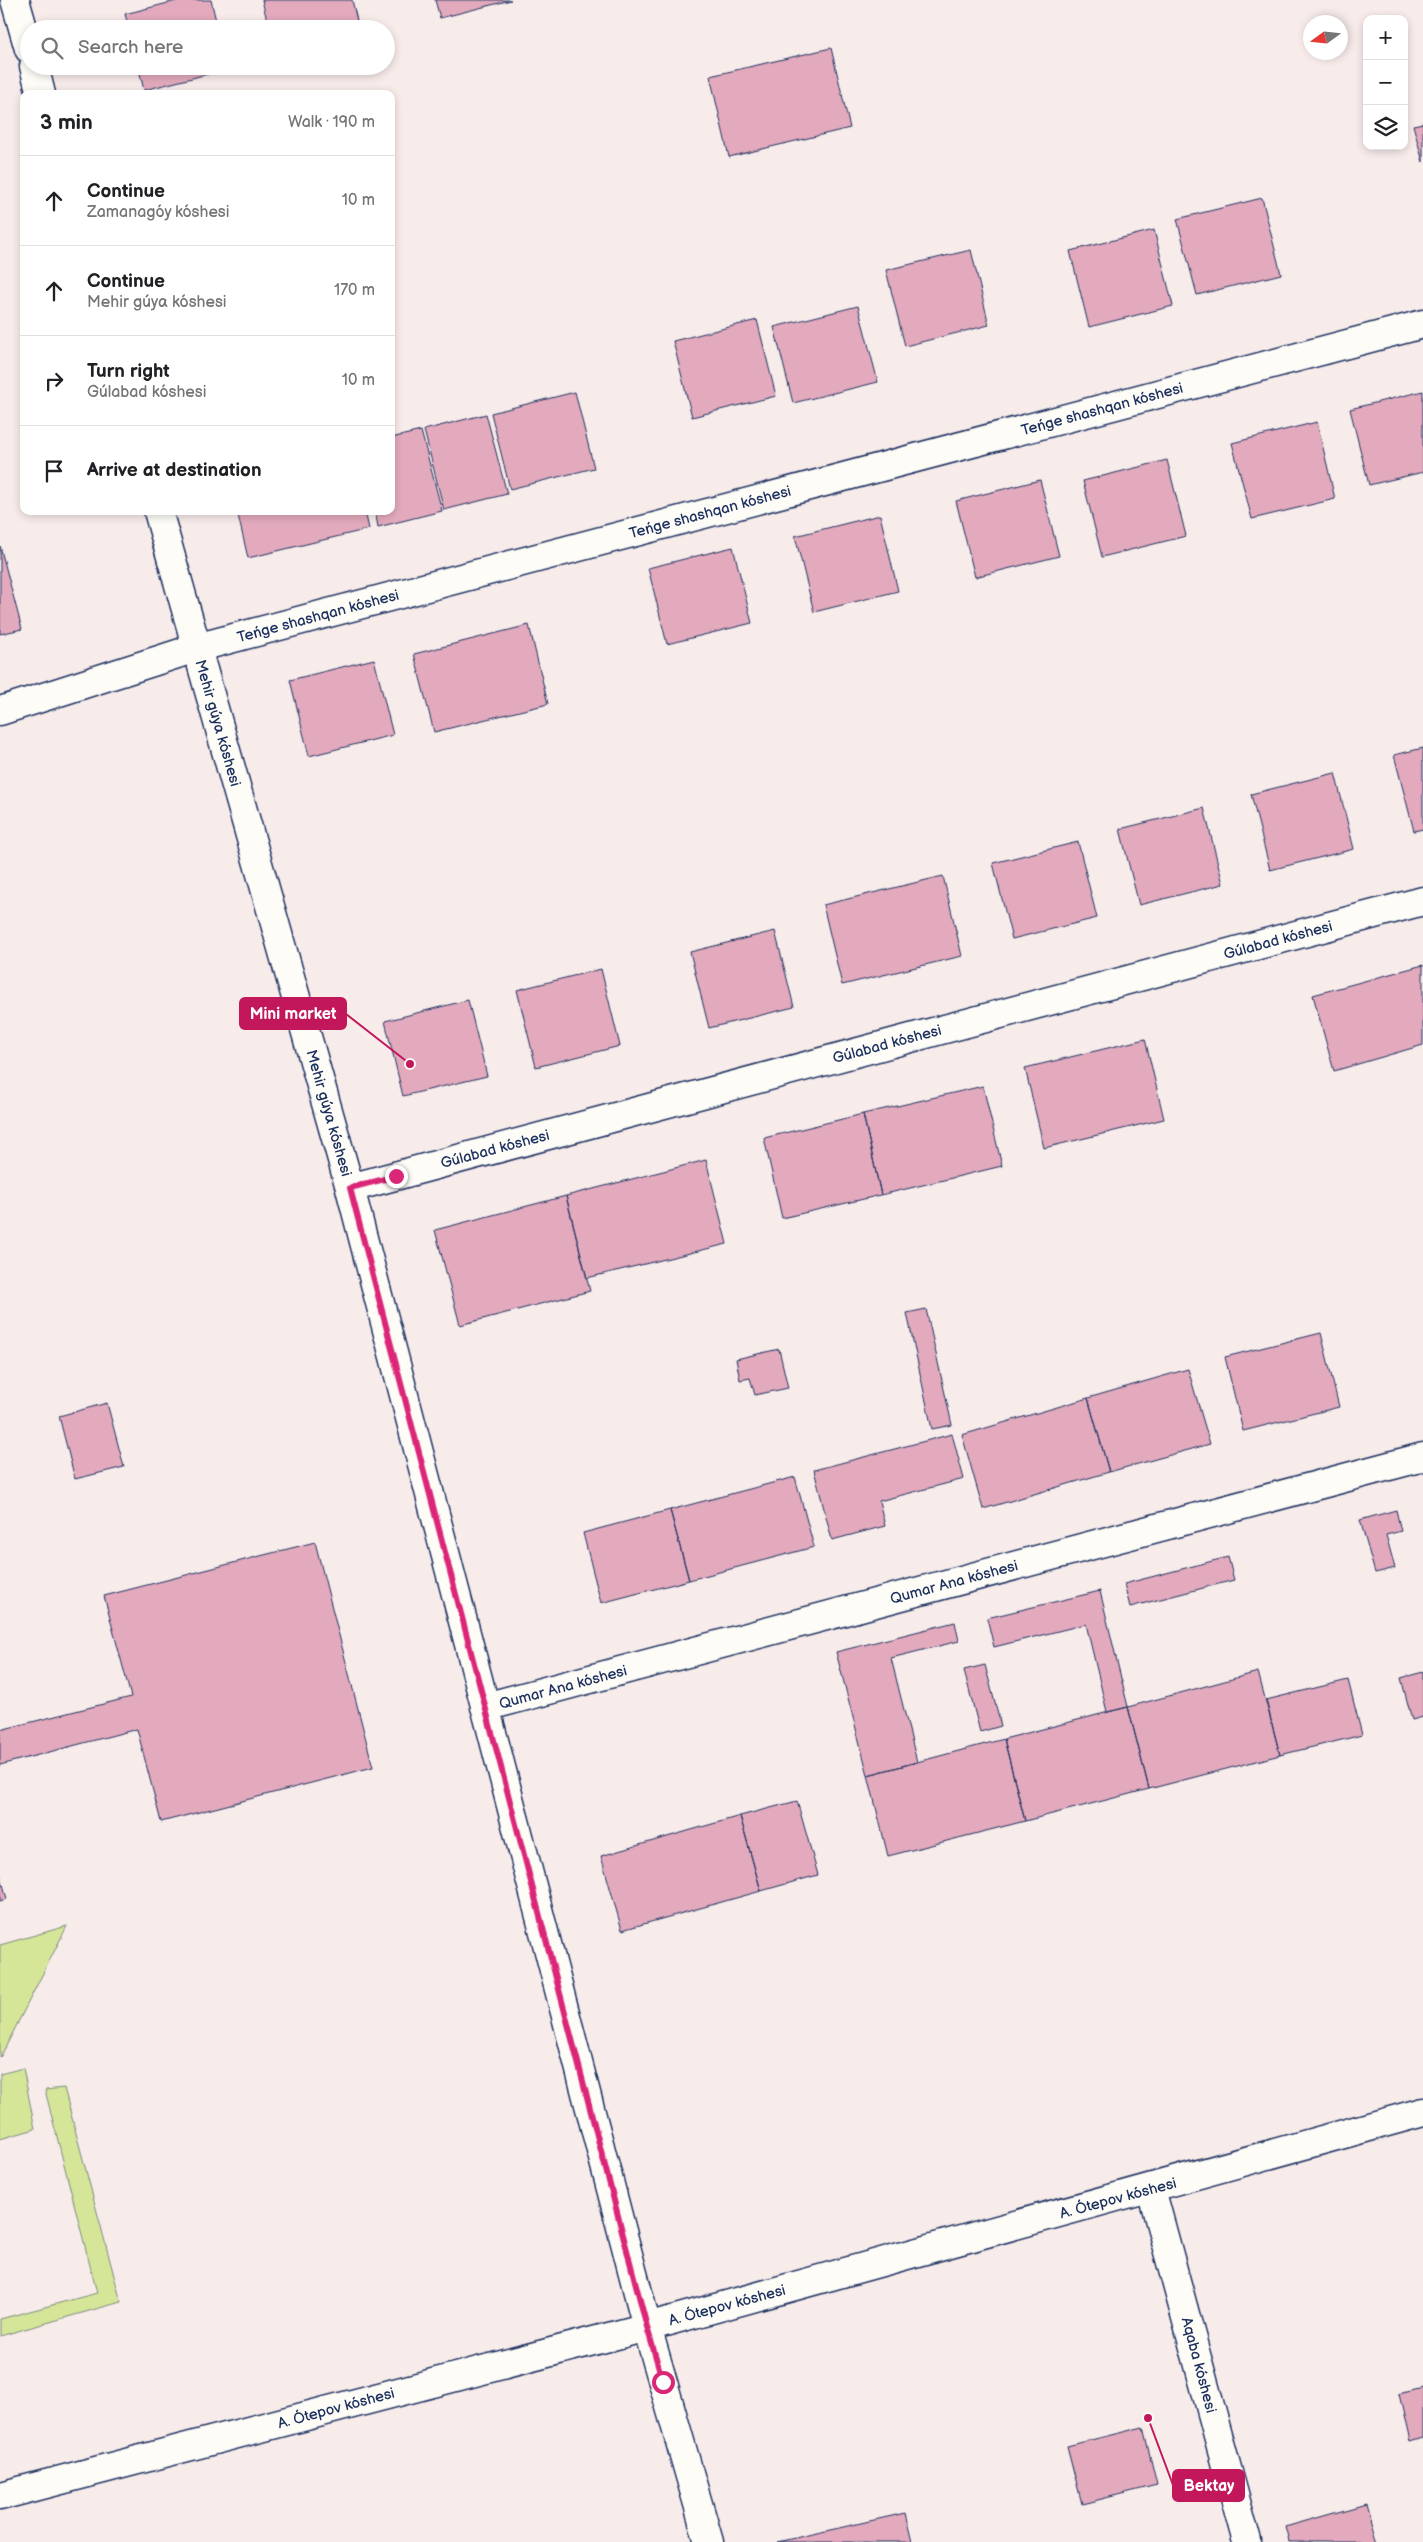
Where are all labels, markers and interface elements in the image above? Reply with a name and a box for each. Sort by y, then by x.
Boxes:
north arrow [1303,15,1348,60]
map controls [1363,15,1408,150]
button: + [1363,15,1408,60]
search box [20,20,395,75]
icon: search [38,34,66,62]
text: Search here [78,36,183,59]
button: − [1363,60,1408,105]
button: layers [1363,105,1408,150]
text: 3 min [40,110,93,135]
text: Walk · 190 m [288,113,375,132]
text: Continue [87,180,165,203]
icon: ahead [40,187,68,215]
text: 10 m [342,191,375,210]
text: Zamanagóy kóshesi [87,203,230,222]
text: Continue [87,270,165,293]
icon: ahead [40,277,68,305]
text: 170 m [334,281,375,300]
text: Mehir gúyа kóshesi [87,293,227,312]
text: Turn right [87,360,170,383]
icon: right [40,367,68,395]
text: 10 m [342,371,375,390]
street label: Teńge shashqan kóshesi [1019,379,1185,440]
text: Gúlabad kóshesi [87,383,206,402]
icon: arrive [40,457,68,485]
text: Arrive at destination [87,459,262,482]
street label: Teńge shashqan kóshesi [627,482,793,543]
street label: Teńge shashqan kóshesi [235,586,401,647]
street label: Mehir gúyа kóshesi [190,658,245,789]
street label: Gúlabad kóshesi [1222,917,1335,964]
callout: Mini market [240,998,346,1029]
text: Mini market [250,1005,337,1024]
street label: Gúlabad kóshesi [831,1021,944,1068]
street label: Mehir gúyа kóshesi [301,1048,356,1179]
street label: Gúlabad kóshesi [439,1126,552,1173]
route end [385,1165,408,1188]
street label: Qumar Ana kóshesi [888,1556,1020,1609]
street label: Qumar Ana kóshesi [497,1661,629,1714]
street label: A. Ótepov kóshesi [1058,2174,1179,2223]
street label: A. Ótepov kóshesi [667,2281,788,2330]
street label: Aqaba kóshesi [1177,2315,1220,2415]
route start [652,2371,675,2394]
street label: A. Ótepov kóshesi [276,2384,397,2433]
callout: Bektay [1173,2470,1244,2501]
text: Bektay [1184,2477,1235,2496]

